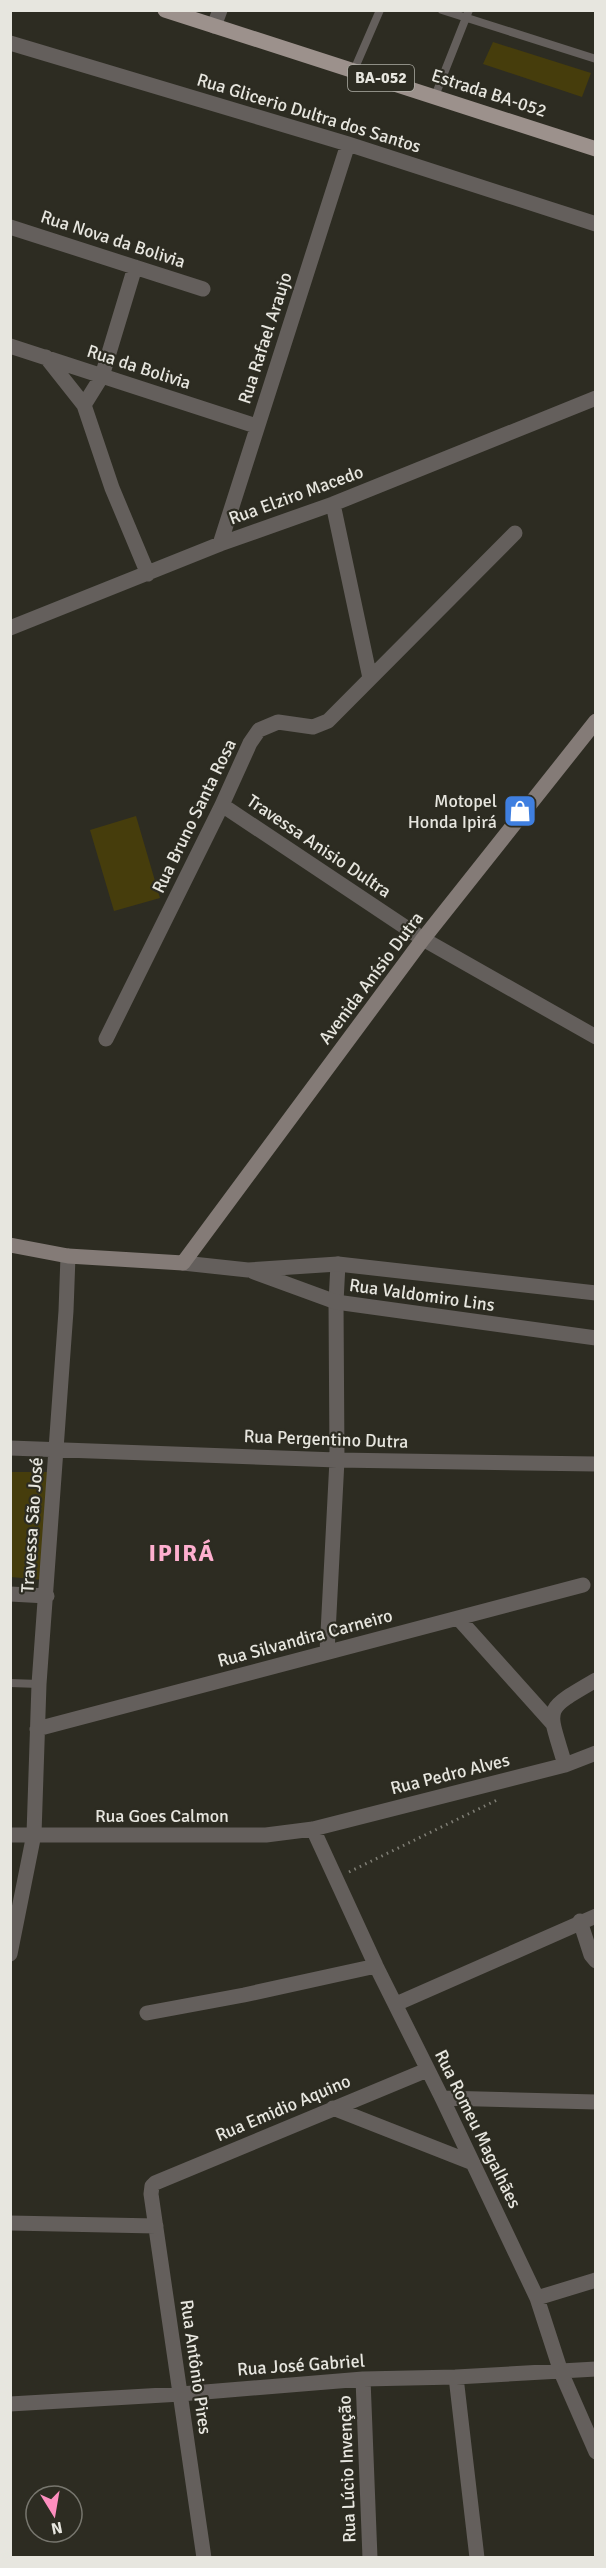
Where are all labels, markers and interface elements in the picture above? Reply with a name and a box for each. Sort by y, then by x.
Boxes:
street label: Estrada BA-052 [429,64,549,122]
road number: BA-052 [348,65,414,91]
street label: Rua Glicerio Dultra dos Santos [194,68,424,158]
street label: Rua Nova da Bolivia [38,205,188,273]
street label: Rua Rafael Araujo [233,269,297,407]
street label: Rua da Bolivia [84,340,194,394]
street label: Rua Elziro Macedo [226,460,366,530]
street label: Rua Bruno Santa Rosa [147,735,241,897]
street label: Travessa Anisio Dultra [243,790,395,902]
place label: Motopel Honda Ipirá [408,790,497,833]
shop icon: Motopel Honda Ipirá [502,793,538,829]
street label: Avenida Anísio Dutra [314,907,428,1049]
street label: Rua Valdomiro Lins [348,1274,496,1316]
street label: Rua Pergentino Dutra [243,1425,409,1453]
street label: Travessa São José [16,1456,48,1594]
district label: IPIRÁ [149,1538,215,1568]
street label: Rua Silvandira Carneiro [215,1604,395,1672]
street label: Rua Pedro Alves [388,1749,512,1799]
street label: Rua Goes Calmon [95,1805,229,1827]
street label: Rua Romeu Magalhães [430,2046,526,2212]
street label: Rua Emidio Aquino [212,2070,354,2146]
street label: Rua Antônio Pires [176,2298,216,2436]
street label: Rua José Gabriel [236,2350,366,2380]
street label: Rua Lúcio Invenção [333,2395,361,2543]
north arrow [24,2484,84,2544]
text: N [49,2517,64,2539]

